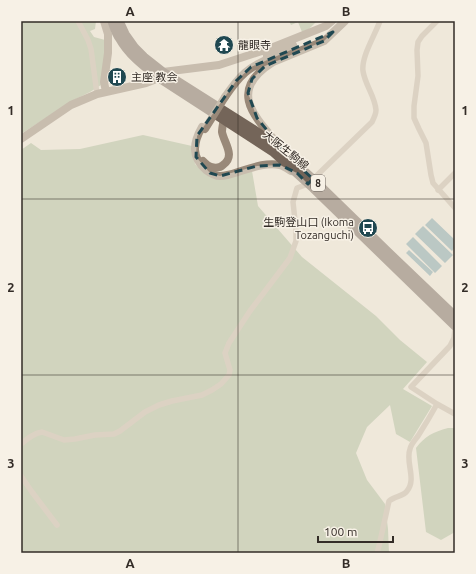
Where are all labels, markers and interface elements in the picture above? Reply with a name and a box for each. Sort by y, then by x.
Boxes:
text: A [125,4,135,18]
text: B [342,4,351,18]
temple icon: 龍眼寺 [213,34,235,56]
place label: 龍眼寺 [238,39,271,51]
building icon: 主座 教会 [106,66,128,88]
place label: 主座 教会 [131,71,178,83]
text: 1 [7,103,15,117]
text: 1 [461,103,469,117]
street label: 大阪生駒線 [261,128,311,172]
road number: 8 [311,175,325,191]
place label: 生駒登山口 (Ikoma Tozanguchi) [263,216,354,242]
bus stop icon: 生駒登山口 (Ikoma Tozanguchi) [357,217,379,239]
text: 2 [7,280,15,294]
text: 2 [461,280,469,294]
text: 3 [7,456,15,470]
text: 3 [461,456,469,470]
scale bar [318,518,393,544]
text: 100 m [324,525,357,538]
text: A [125,556,135,570]
text: B [342,556,351,570]

